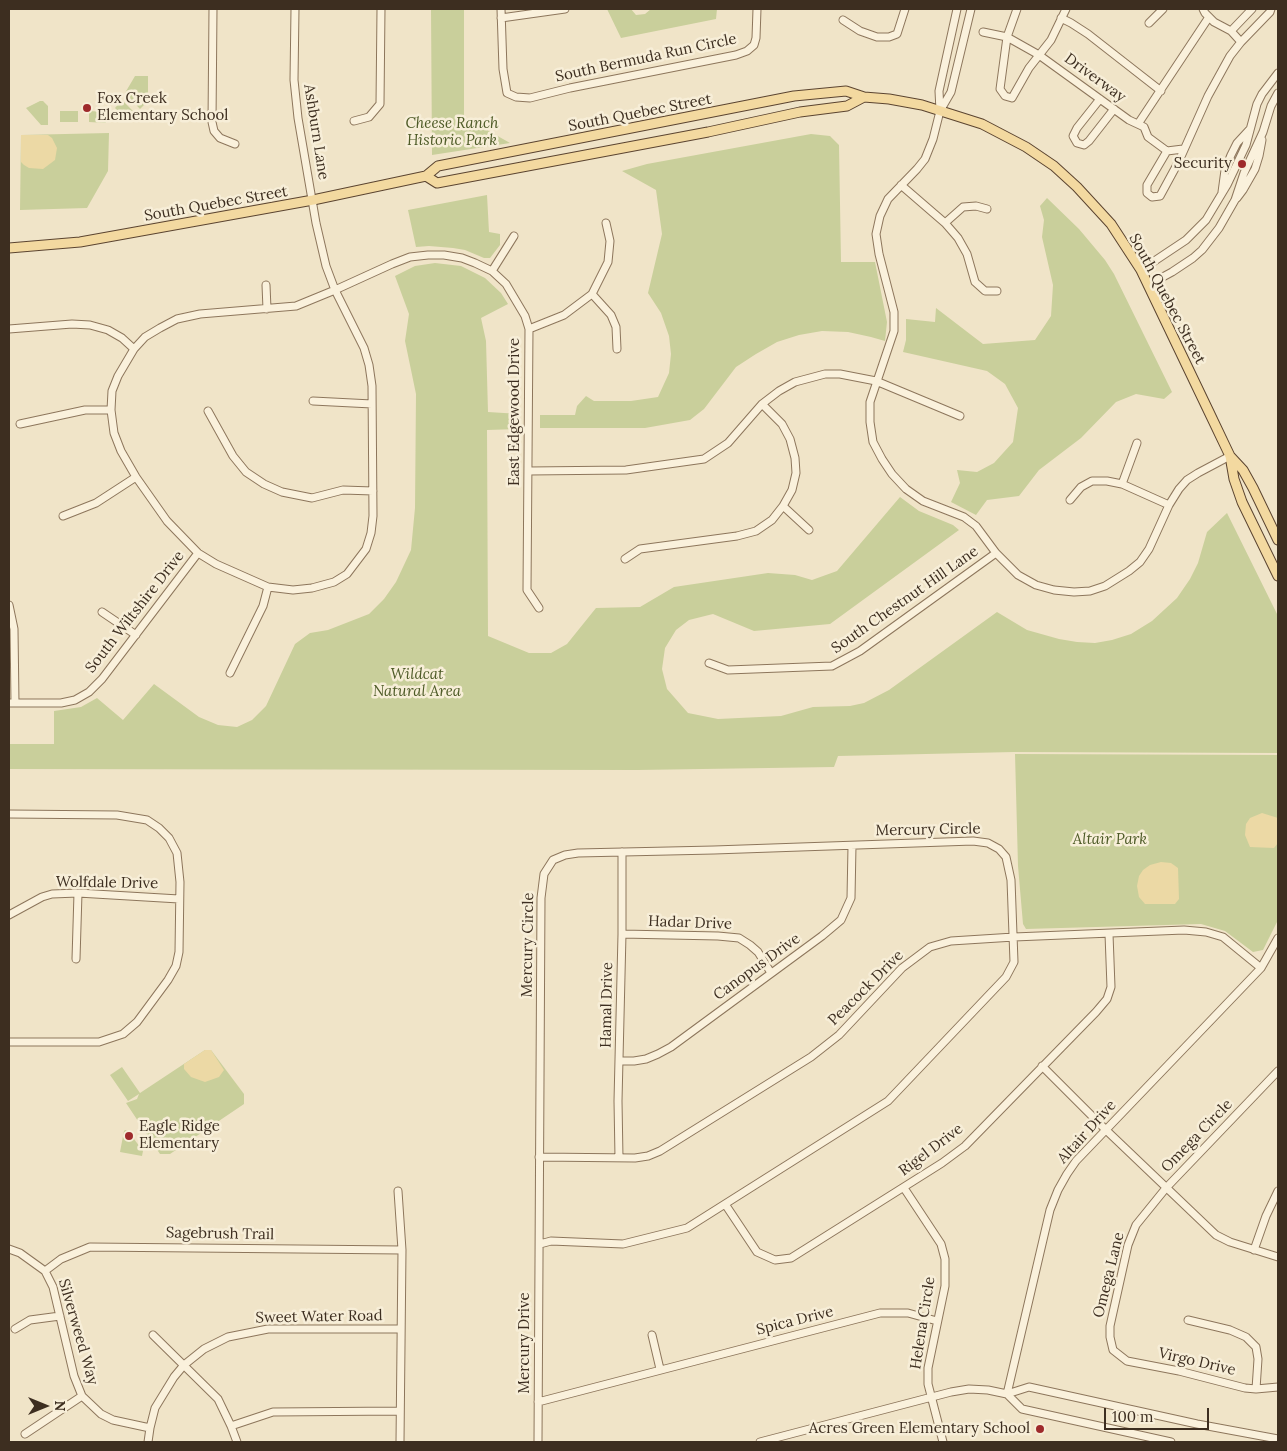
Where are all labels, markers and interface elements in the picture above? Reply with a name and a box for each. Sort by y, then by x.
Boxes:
street label: South Bermuda Run Circle [554,30,738,86]
street label: Driverway [1061,50,1129,106]
street label: Ashburn Lane [300,83,332,181]
place label: Fox Creek Elementary School [97,90,228,125]
street label: South Quebec Street [567,90,713,136]
marker: Fox Creek Elementary School [81,102,93,114]
park label: Cheese Ranch Historic Park [405,115,499,150]
place label: Security [1174,155,1232,173]
marker: Security [1236,158,1248,170]
street label: South Quebec Street [143,183,289,225]
street label: South Quebec Street [1125,231,1209,367]
street label: East Edgewood Drive [506,338,524,486]
street label: South Chestnut Hill Lane [828,542,982,658]
street label: South Wiltshire Drive [82,547,188,677]
park label: Wildcat Natural Area [373,666,461,701]
street label: Mercury Circle [875,820,981,840]
park label: Altair Park [1073,831,1147,849]
street label: Wolfdale Drive [56,873,158,893]
street label: Mercury Circle [518,892,538,998]
street label: Hadar Drive [648,913,732,933]
street label: Canopus Drive [710,930,804,1004]
street label: Peacock Drive [825,947,907,1029]
street label: Hamal Drive [597,962,617,1048]
street label: Omega Circle [1158,1096,1236,1176]
street label: Altair Drive [1054,1097,1120,1167]
place label: Eagle Ridge Elementary [139,1118,220,1153]
street label: Rigel Drive [895,1120,967,1180]
marker: Eagle Ridge Elementary [123,1130,135,1142]
street label: Sagebrush Trail [166,1224,274,1244]
street label: Omega Lane [1090,1230,1128,1320]
street label: Helena Circle [907,1275,939,1371]
street label: Silverweed Way [54,1277,102,1387]
street label: Mercury Drive [516,1292,534,1394]
street label: Spica Drive [755,1303,835,1339]
street label: Sweet Water Road [255,1307,383,1327]
street label: Virgo Drive [1157,1344,1237,1380]
north arrow [20,1381,70,1431]
scale bar [1107,1398,1212,1430]
text: N [51,1401,69,1411]
text: 100 m [1112,1407,1153,1426]
place label: Acres Green Elementary School [809,1420,1030,1438]
marker: Acres Green Elementary School [1034,1423,1046,1435]

